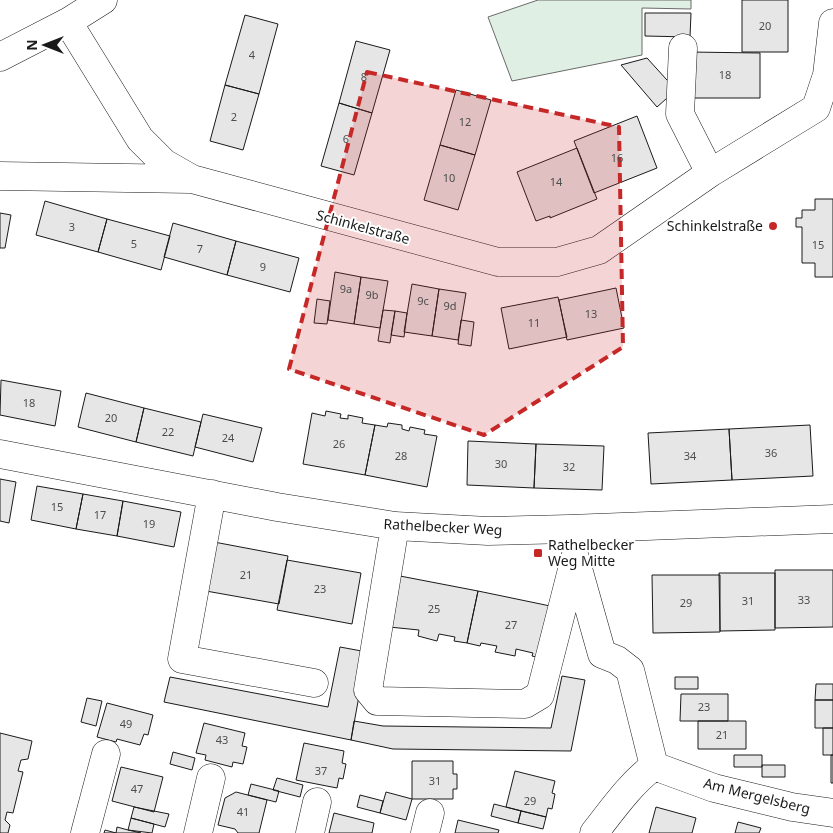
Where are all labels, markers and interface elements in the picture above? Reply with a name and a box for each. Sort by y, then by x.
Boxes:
house number: 20 [759,18,771,33]
north arrow [20,20,70,70]
text: N [22,39,41,51]
house number: 4 [249,47,256,62]
house number: 18 [719,67,731,82]
house number: 8 [361,69,367,84]
house number: 2 [231,109,237,124]
house number: 12 [459,114,471,129]
house number: 6 [343,131,349,146]
house number: 16 [611,150,623,165]
house number: 10 [443,170,455,185]
house number: 14 [550,174,563,189]
street label: Schinkelstraße [314,205,412,248]
place label: Schinkelstraße [667,216,763,235]
house number: 3 [69,219,75,234]
marker: Schinkelstraße [767,220,779,232]
house number: 5 [131,236,137,251]
house number: 15 [812,237,824,252]
house number: 7 [197,241,203,256]
house number: 9 [260,259,266,274]
house number: 9a [340,281,352,296]
house number: 9b [365,287,379,302]
house number: 9c [417,293,429,308]
house number: 9d [443,298,457,313]
house number: 13 [585,306,597,321]
house number: 11 [528,315,540,330]
house number: 18 [23,395,35,410]
house number: 20 [105,410,117,425]
house number: 22 [162,424,174,439]
house number: 24 [222,430,235,445]
house number: 26 [333,436,345,451]
house number: 36 [765,445,777,460]
house number: 28 [395,448,407,463]
house number: 34 [684,448,697,463]
house number: 30 [495,456,507,471]
house number: 32 [563,459,575,474]
house number: 15 [51,499,63,514]
house number: 17 [94,507,106,522]
street label: Rathelbecker Weg [383,514,503,539]
house number: 19 [143,516,155,531]
place label: Rathelbecker Weg Mitte [548,535,634,570]
marker: Rathelbecker Weg Mitte [532,547,544,559]
house number: 21 [240,567,252,582]
house number: 23 [314,581,326,596]
house number: 33 [798,592,810,607]
house number: 31 [742,593,754,608]
house number: 29 [680,595,692,610]
house number: 25 [428,601,440,616]
house number: 27 [505,617,517,632]
house number: 23 [698,699,710,714]
house number: 49 [120,716,132,731]
house number: 21 [716,727,728,742]
house number: 43 [216,732,228,747]
house number: 37 [315,763,327,778]
house number: 31 [429,773,441,788]
street label: Am Mergelsberg [702,773,813,818]
house number: 47 [131,781,143,796]
house number: 29 [524,793,536,808]
house number: 41 [237,804,249,819]

